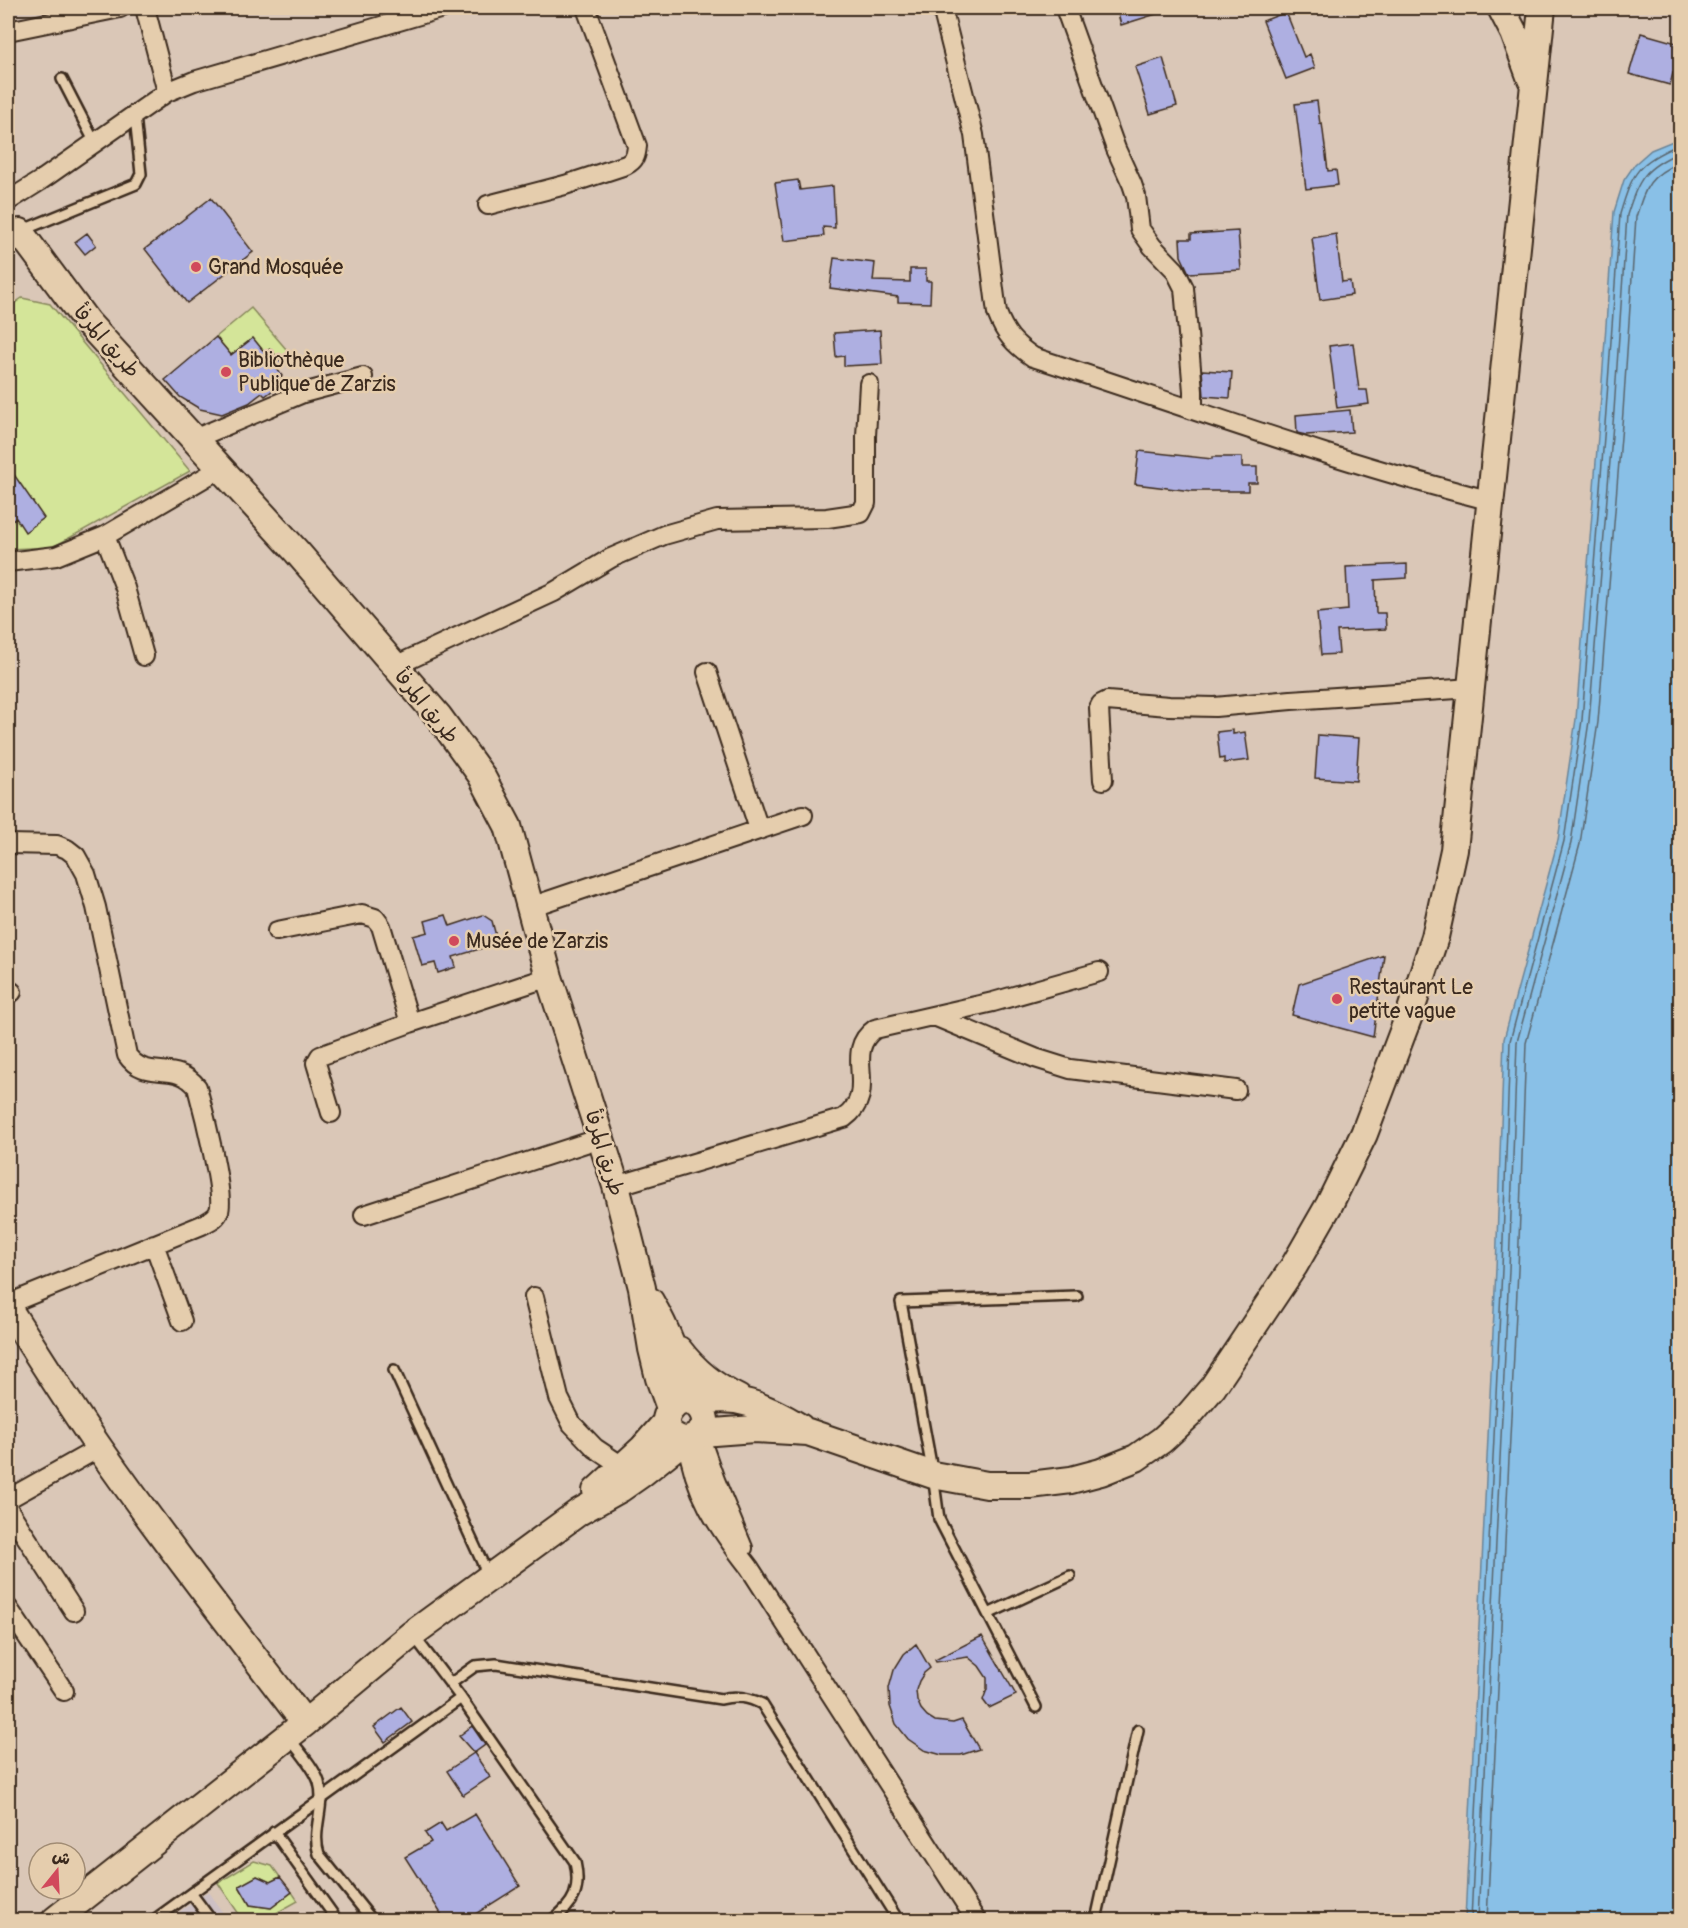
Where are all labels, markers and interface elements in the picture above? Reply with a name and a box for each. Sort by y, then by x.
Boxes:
place label: Grand Mosquée [208,254,344,281]
marker: Grand Mosquée [189,260,203,274]
street label: طريق المرفأ [67,299,146,384]
place label: Bibliothèque Publique de Zarzis [238,347,396,398]
marker: Bibliothèque Publique de Zarzis [219,365,233,379]
street label: طريق المرفأ [388,663,465,749]
place label: Musée de Zarzis [466,928,609,955]
marker: Musée de Zarzis [447,934,461,948]
place label: Restaurant Le petite vague [1349,974,1473,1025]
marker: Restaurant Le petite vague [1330,992,1344,1006]
street label: طريق المرفأ [579,1107,630,1199]
north arrow [27,1841,87,1901]
text: ش [50,1845,73,1870]

